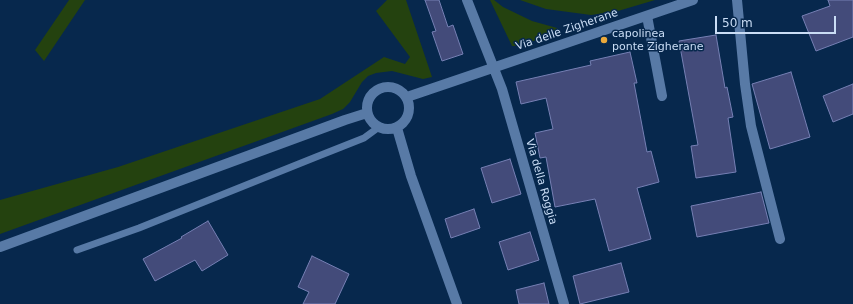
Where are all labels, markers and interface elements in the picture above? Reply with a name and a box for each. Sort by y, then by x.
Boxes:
street label: Via delle Zigherane [514,6,620,54]
scale bar [717,8,838,34]
text: 50 m [722,16,753,30]
place label: capolinea ponte Zigherane [612,27,704,53]
marker: capolinea ponte Zigherane [599,35,609,45]
street label: Via della Roggia [522,138,560,226]

